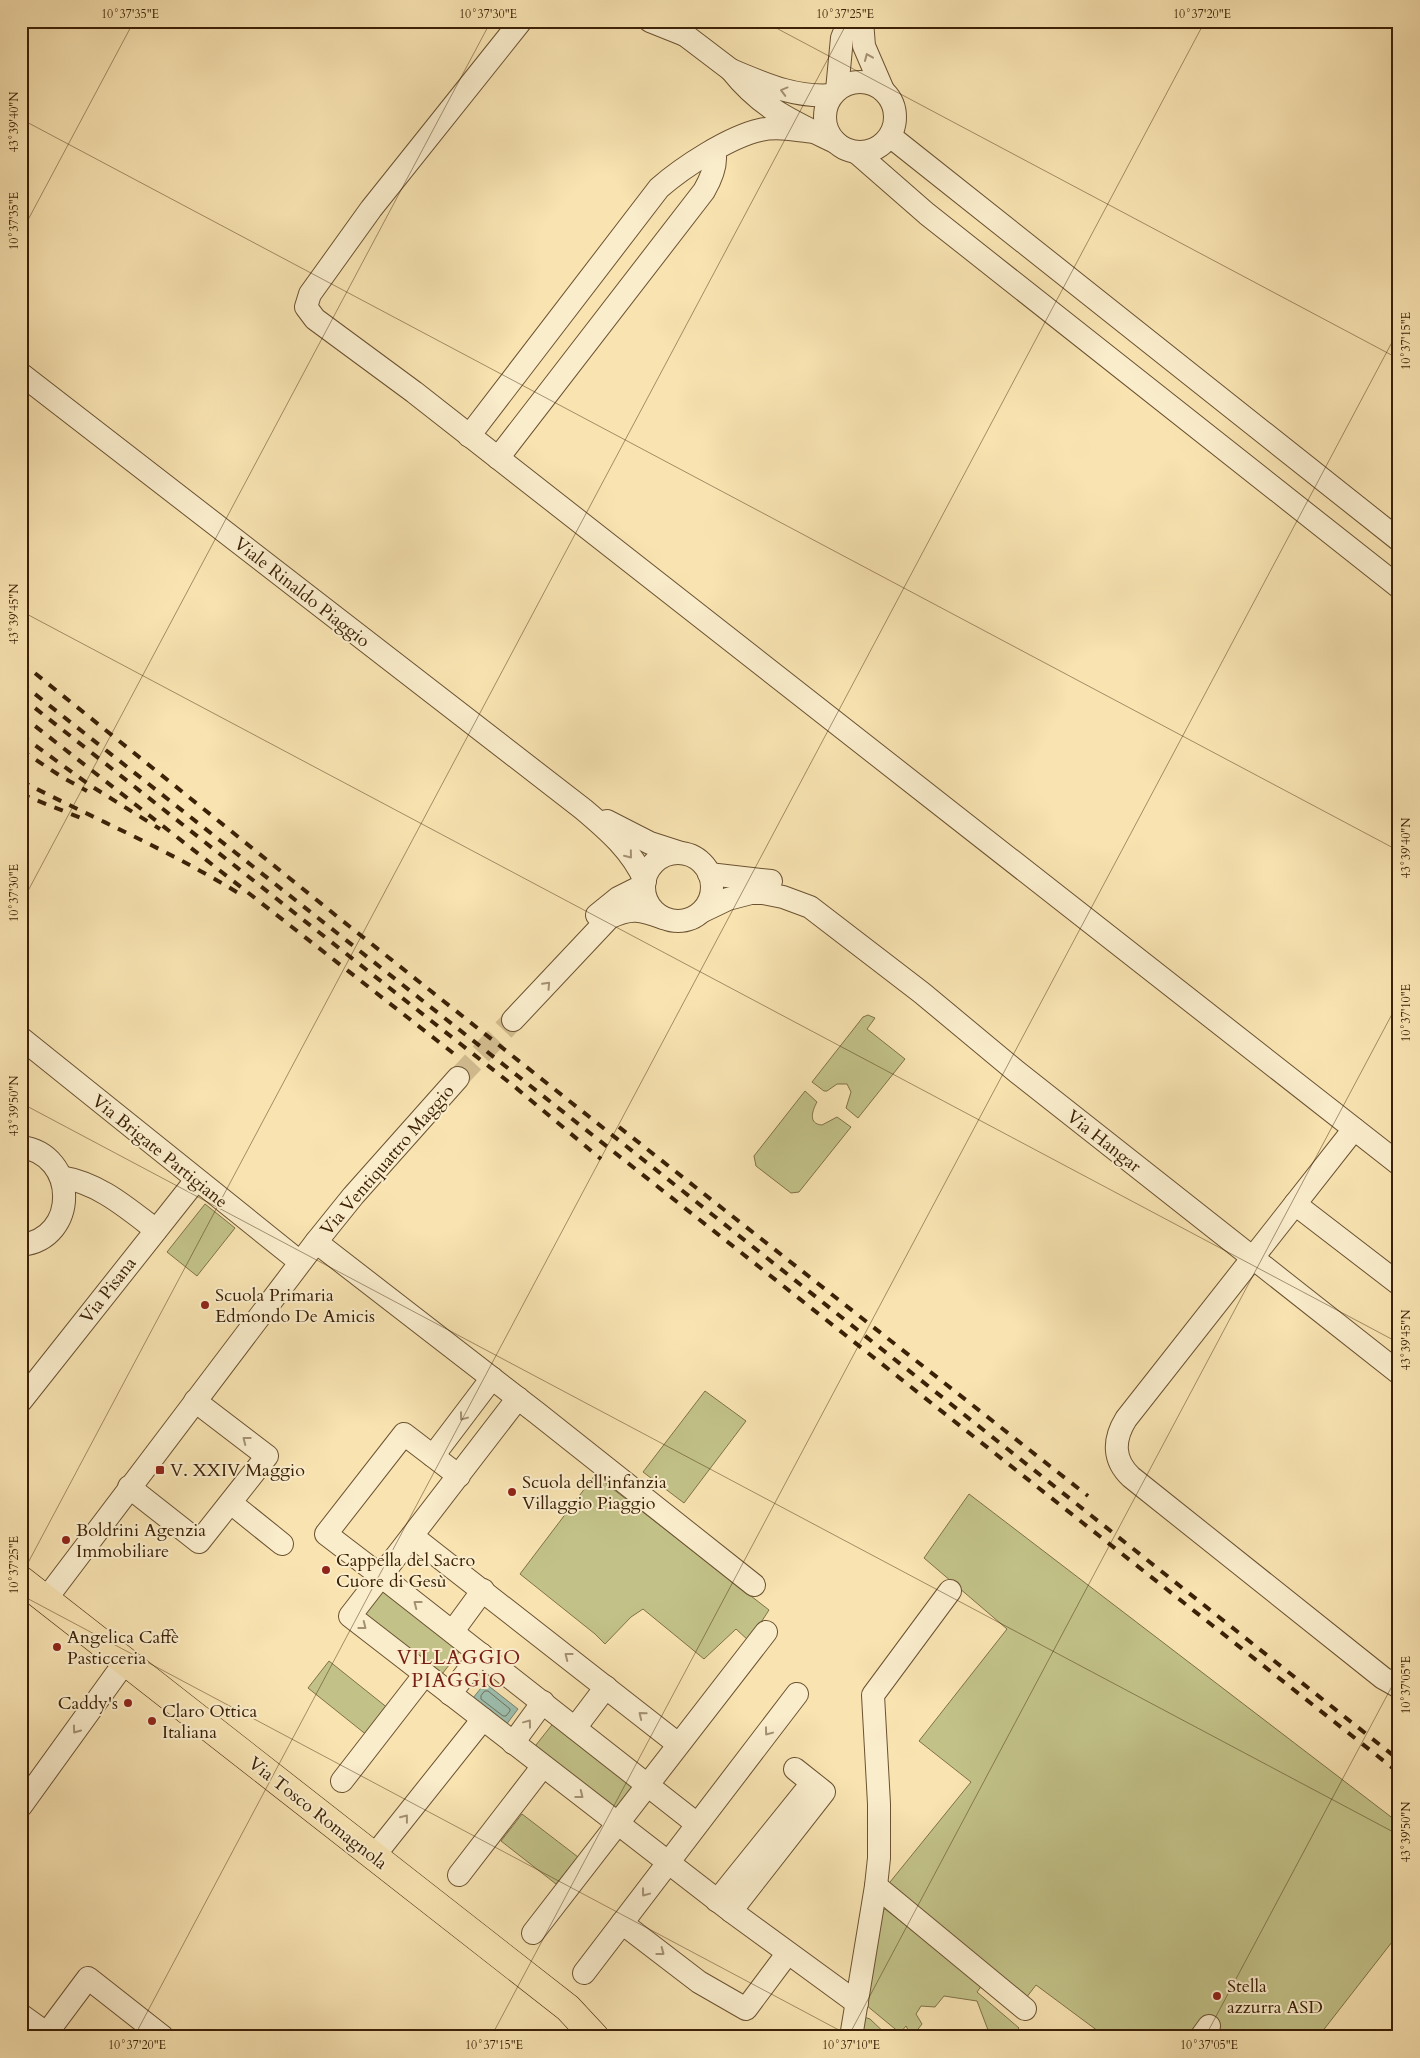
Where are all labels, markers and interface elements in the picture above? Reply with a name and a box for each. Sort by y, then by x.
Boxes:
text: 10°37'35"E [101,6,159,22]
text: 10°37'30"E [459,6,517,22]
text: 10°37'25"E [816,6,874,22]
text: 10°37'20"E [1173,6,1231,22]
one-way arrow [864,53,875,62]
one-way arrow [780,86,788,97]
text: 43°39'40"N [6,91,22,152]
text: 10°37'35"E [6,192,22,250]
text: 10°37'15"E [1398,312,1414,370]
street label: Viale Rinaldo Piaggio [228,531,375,654]
text: 43°39'45"N [6,583,22,644]
text: 43°39'40"N [1398,817,1414,878]
one-way arrow [624,849,632,858]
text: 10°37'30"E [6,864,22,922]
one-way arrow [541,981,550,990]
text: 10°37'10"E [1398,984,1414,1042]
text: 43°39'50"N [6,1075,22,1136]
street label: Via Ventiquattro Maggio [315,1079,460,1241]
street label: Via Brigate Partigiane [86,1089,233,1214]
street label: Via Hangar [1061,1104,1147,1179]
street label: Via Pisana [74,1252,143,1329]
place label: Scuola Primaria Edmondo De Amicis [215,1283,375,1329]
marker: Scuola Primaria Edmondo De Amicis [199,1299,211,1311]
text: 43°39'45"N [1398,1309,1414,1370]
one-way arrow [460,1411,468,1420]
one-way arrow [243,1438,252,1446]
place label: V. XXIV Maggio [170,1458,305,1483]
marker: V. XXIV Maggio [154,1464,166,1476]
place label: Scuola dell'infanzia Villaggio Piaggio [522,1470,667,1516]
marker: Scuola dell'infanzia Villaggio Piaggio [506,1486,518,1498]
place label: Boldrini Agenzia Immobiliare [76,1518,206,1564]
marker: Boldrini Agenzia Immobiliare [60,1534,72,1546]
text: 10°37'25"E [6,1536,22,1594]
place label: Cappella del Sacro Cuore di Gesù [336,1548,475,1594]
marker: Cappella del Sacro Cuore di Gesù [320,1564,332,1576]
one-way arrow [414,1601,423,1609]
one-way arrow [357,1620,366,1629]
place label: Angelica Caffè Pasticceria [67,1625,179,1671]
marker: Angelica Caffè Pasticceria [51,1641,63,1653]
district label: VILLAGGIO PIAGGIO [397,1644,521,1694]
one-way arrow [565,1654,574,1662]
text: 10°37'05"E [1398,1656,1414,1714]
place label: Caddy's [58,1691,118,1716]
marker: Caddy's [122,1697,134,1709]
place label: Claro Ottica Italiana [162,1699,257,1745]
one-way arrow [639,1712,648,1721]
marker: Claro Ottica Italiana [146,1715,158,1727]
one-way arrow [522,1720,530,1729]
one-way arrow [73,1724,82,1734]
one-way arrow [765,1726,773,1735]
street label: Via Tosco Romagnola [243,1751,393,1876]
one-way arrow [574,1790,583,1798]
text: 43°39'50"N [1398,1801,1414,1862]
one-way arrow [399,1815,407,1824]
one-way arrow [642,1887,651,1897]
one-way arrow [655,1947,664,1955]
place label: Stella azzurra ASD [1227,1974,1323,2020]
marker: Stella azzurra ASD [1211,1990,1223,2002]
text: 10°37'20"E [108,2037,166,2053]
text: 10°37'15"E [465,2037,523,2053]
text: 10°37'10"E [822,2037,880,2053]
text: 10°37'05"E [1180,2037,1238,2053]

